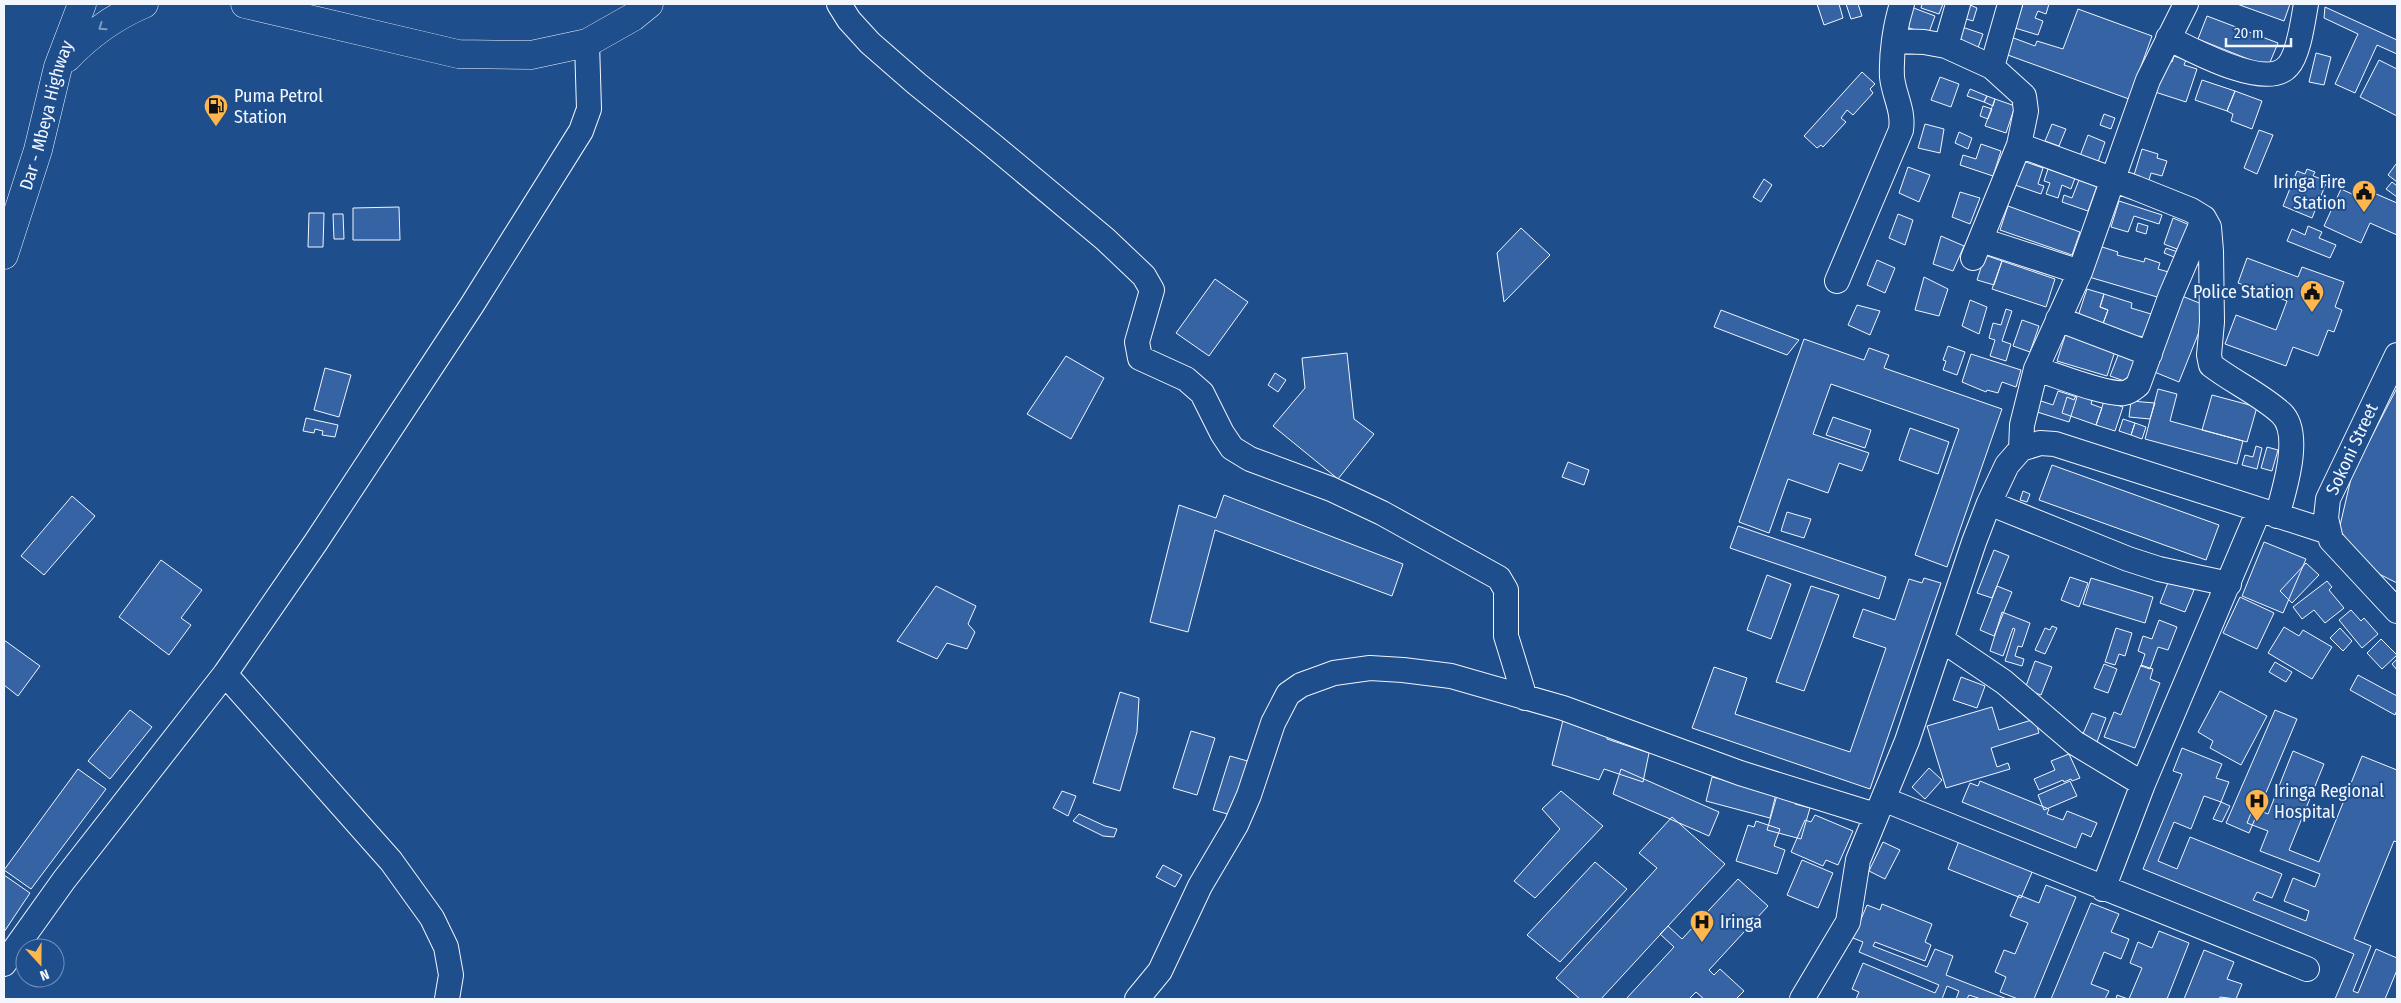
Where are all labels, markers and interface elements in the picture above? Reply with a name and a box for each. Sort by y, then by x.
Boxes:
scale bar [2226,15,2291,47]
one-way arrow [98,21,107,30]
text: 20 m [2234,24,2264,42]
street label: Dar - Mbeya Highway [15,38,78,193]
place label: Puma Petrol Station [234,85,323,128]
fuel station icon: Puma Petrol Station [203,93,229,127]
place label: Iringa Fire Station [2273,171,2346,214]
public building icon: Iringa Fire Station [2351,179,2377,213]
public building icon: Police Station [2299,279,2325,313]
place label: Police Station [2193,281,2294,303]
street label: Sokoni Street [2321,400,2383,498]
place label: Iringa Regional Hospital [2274,780,2384,823]
hospital icon: Iringa Regional Hospital [2244,788,2270,822]
hospital icon: Iringa [1689,909,1715,943]
place label: Iringa [1720,911,1762,933]
north arrow [15,938,65,988]
text: N [38,965,51,984]

